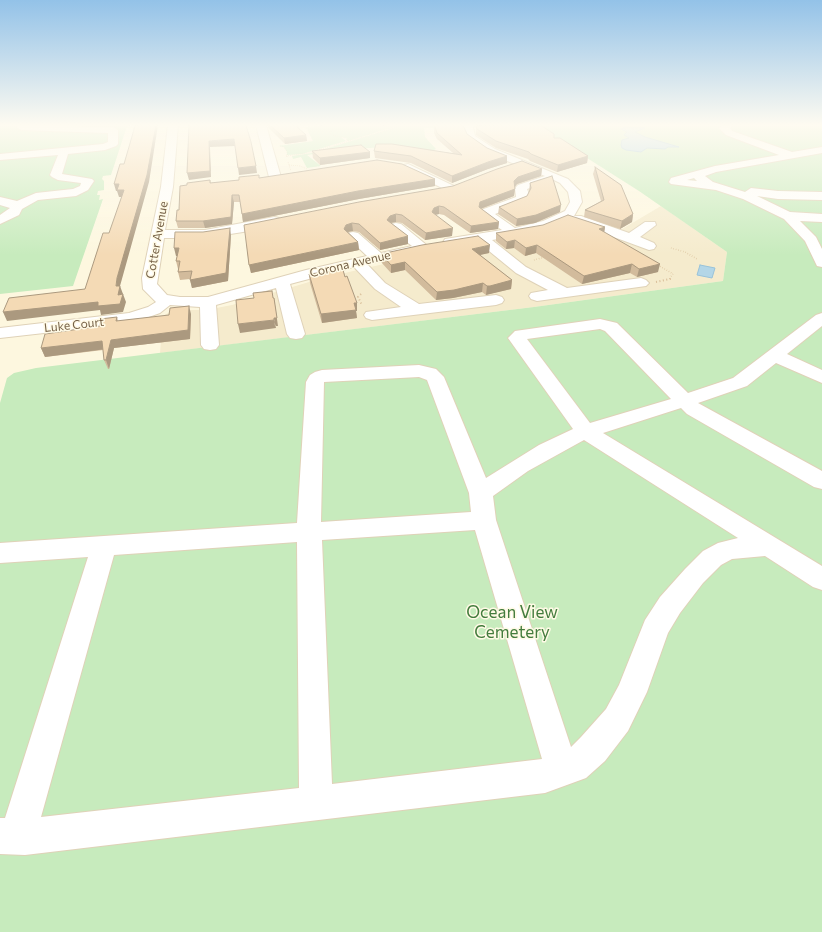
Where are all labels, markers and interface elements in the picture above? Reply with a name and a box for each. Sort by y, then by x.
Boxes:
street label: Cotter Avenue [143,200,171,280]
street label: Corona Avenue [308,248,392,280]
street label: Luke Court [43,315,105,335]
park label: Ocean View Cemetery [466,602,558,642]

